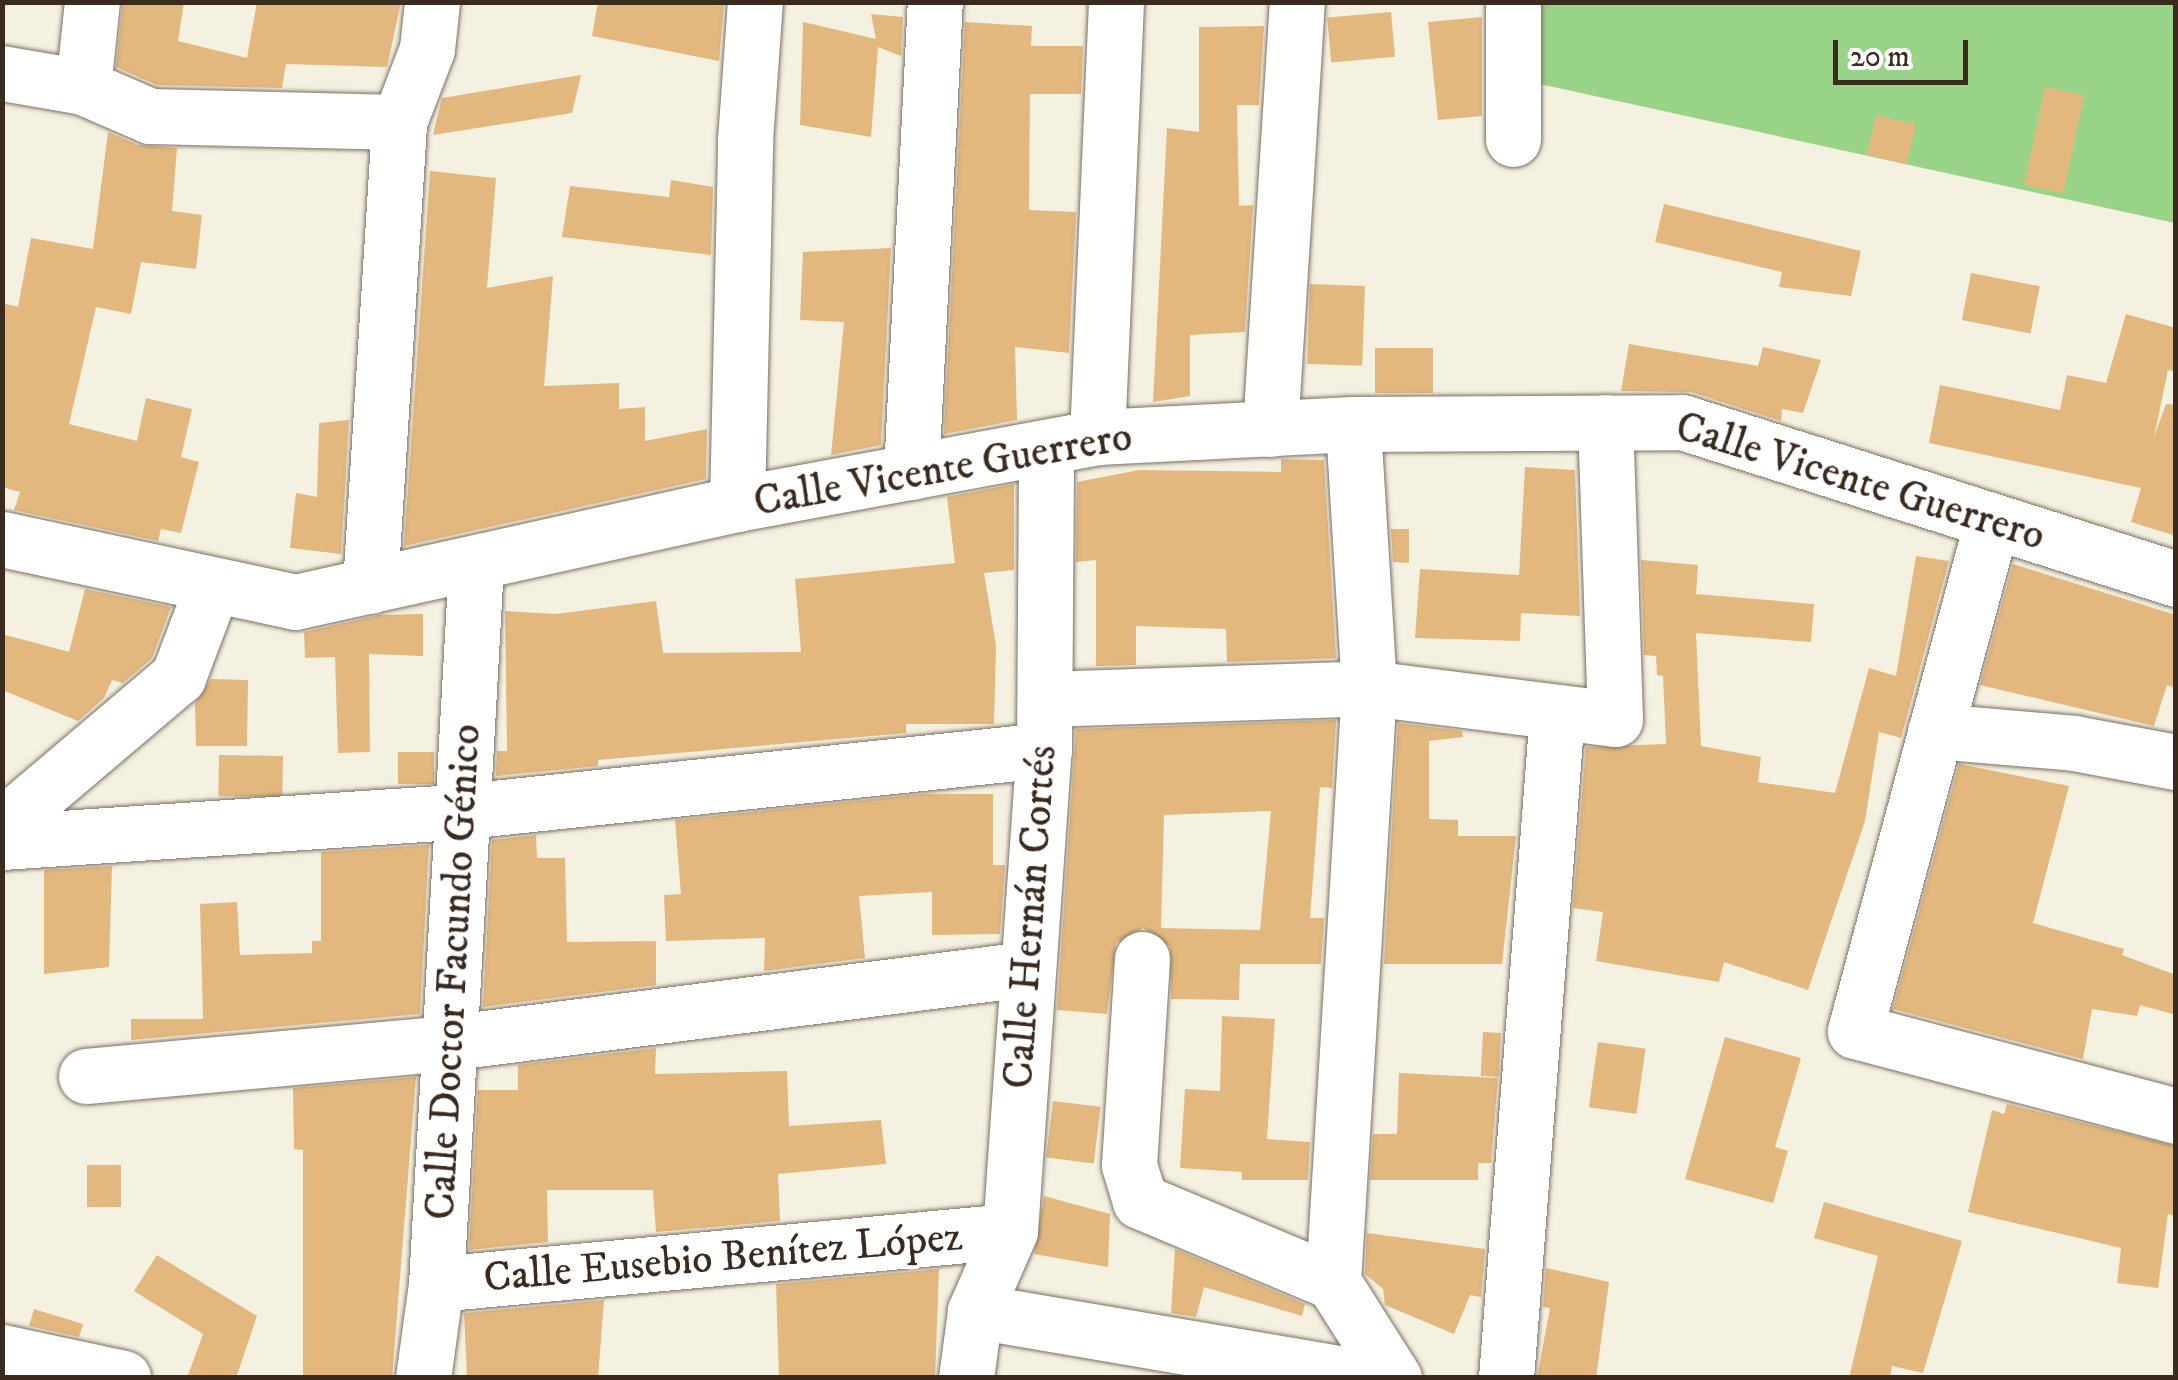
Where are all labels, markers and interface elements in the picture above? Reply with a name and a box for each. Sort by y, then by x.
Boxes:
scale bar [1838,20,1973,82]
text: 20 m [1850,39,1910,76]
street label: Calle Vicente Guerrero [1669,402,2051,562]
street label: Calle Vicente Guerrero [750,412,1136,528]
street label: Calle Doctor Facundo Génico [416,723,492,1221]
street label: Calle Hernán Cortés [994,743,1068,1091]
street label: Calle Eusebio Benítez López [481,1212,965,1304]

